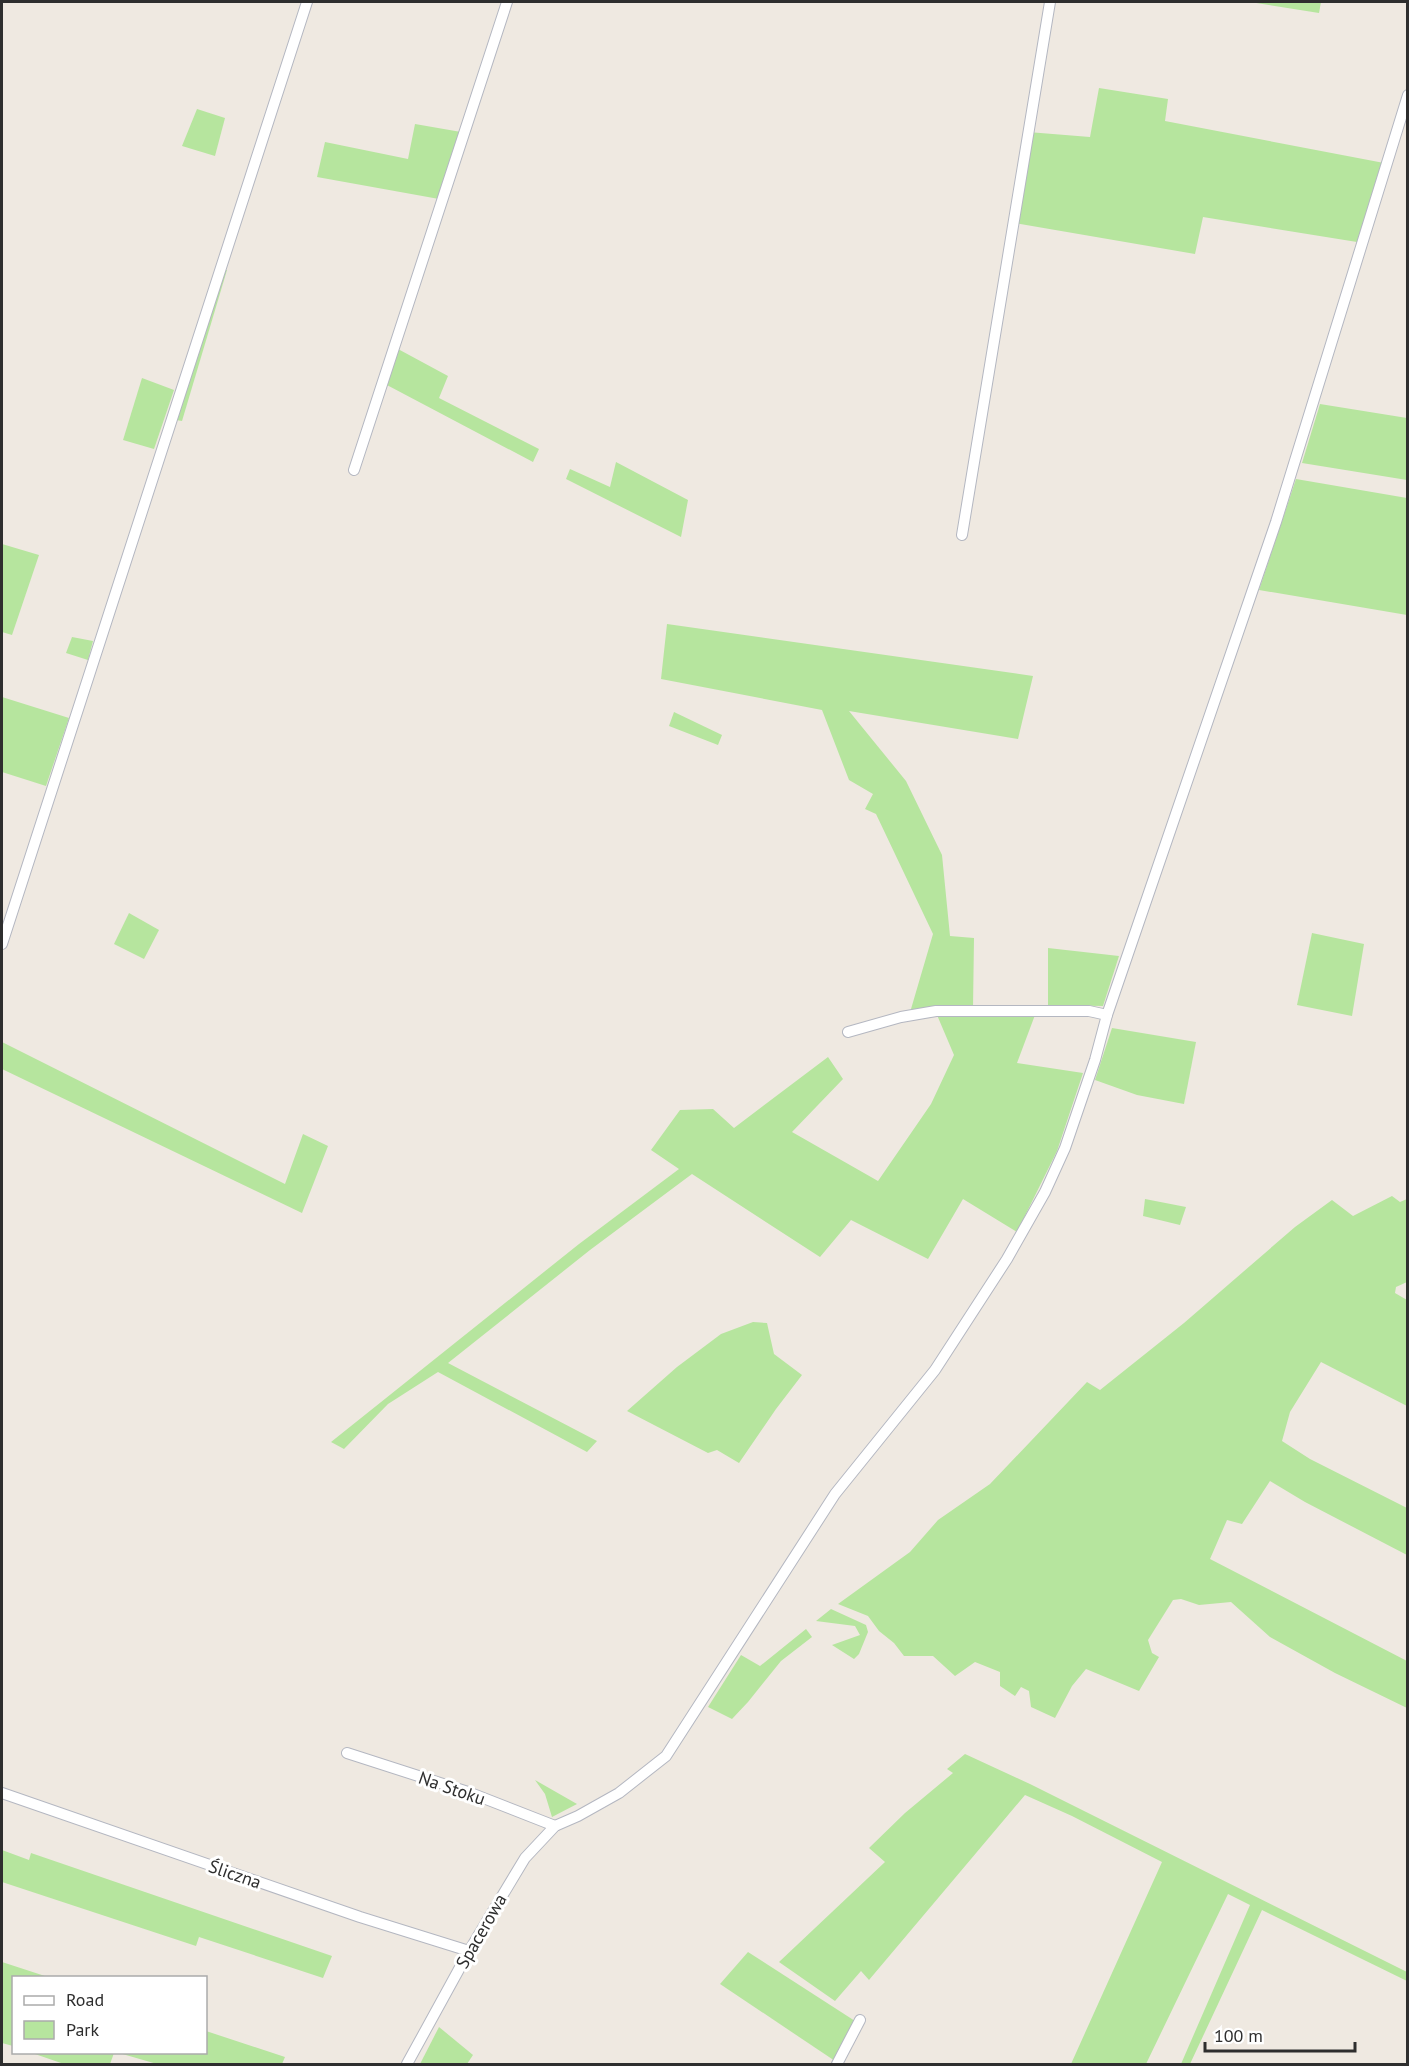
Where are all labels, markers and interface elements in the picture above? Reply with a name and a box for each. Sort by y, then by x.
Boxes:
street label: Na Stoku [415,1766,489,1810]
street label: Śliczna [206,1854,264,1894]
street label: Spacerowa [450,1889,512,1973]
legend [12,1976,207,2054]
text: Road [66,1988,104,2011]
scale bar [1205,2015,1355,2053]
text: Park [66,2018,99,2041]
text: 100 m [1214,2024,1263,2047]

